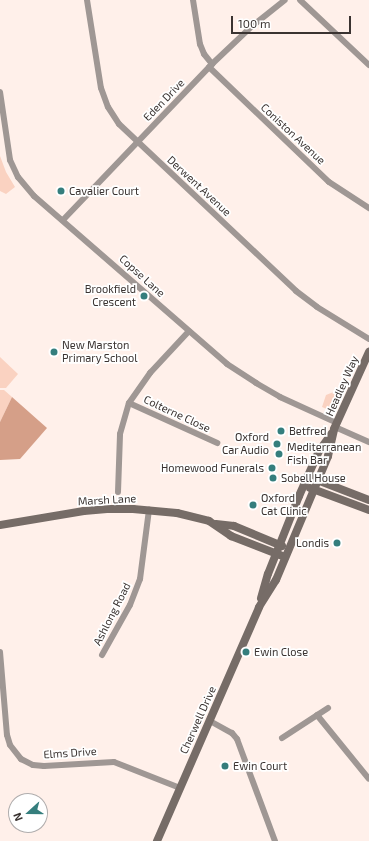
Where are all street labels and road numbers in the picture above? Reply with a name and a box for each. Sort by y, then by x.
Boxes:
street label: Eden Drive [141,76,187,124]
street label: Coniston Avenue [258,101,328,167]
street label: Derwent Avenue [164,153,234,219]
street label: Copse Lane [116,252,168,300]
street label: Headley Way [323,354,361,418]
street label: Colterne Close [141,393,213,435]
street label: Marsh Lane [77,492,137,508]
street label: Ashlong Road [91,580,133,648]
street label: Cherwell Drive [177,684,219,756]
street label: Elms Drive [43,745,97,761]

